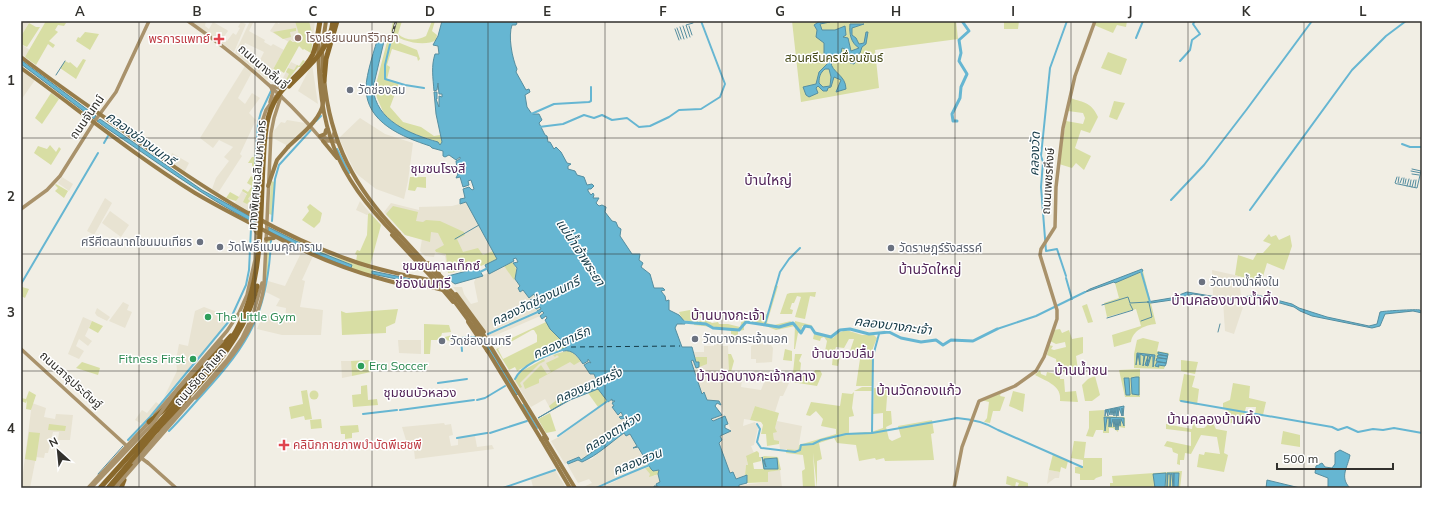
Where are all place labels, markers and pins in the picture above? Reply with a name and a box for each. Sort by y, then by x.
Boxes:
place label: โรงเรียนนนทรีวิทยา [306,30,399,45]
place label: พรการแพทย์ [149,31,210,46]
marker: พรการแพทย์ [213,33,225,45]
marker: โรงเรียนนนทรีวิทยา [293,33,303,43]
place label: วัดช่องลม [358,82,405,97]
marker: วัดช่องลม [345,85,355,95]
place label: ศรีศีตลนาถไชนมนเทียร [81,234,192,249]
marker: ศรีศีตลนาถไชนมนเทียร [195,237,205,247]
place label: วัดโพธิ์แมนคุณาราม [228,239,322,254]
place label: วัดราษฎร์รังสรรค์ [899,240,982,255]
marker: วัดโพธิ์แมนคุณาราม [215,242,225,252]
marker: วัดราษฎร์รังสรรค์ [886,243,896,253]
place label: วัดบางน้ำผึ้งใน [1210,273,1279,289]
marker: วัดบางน้ำผึ้งใน [1197,277,1207,287]
place label: The Little Gym [216,309,296,324]
marker: The Little Gym [203,312,213,322]
place label: วัดบางกระเจ้านอก [703,331,788,346]
place label: วัดช่องนนทรี [450,333,511,348]
marker: วัดบางกระเจ้านอก [690,334,700,344]
marker: วัดช่องนนทรี [437,336,447,346]
place label: Fitness First [119,351,185,366]
marker: Fitness First [188,354,198,364]
place label: Era Soccer [369,358,428,373]
marker: Era Soccer [356,361,366,371]
place label: คลินิกกายภาพบำบัดพีเฮชพี [293,437,422,452]
marker: คลินิกกายภาพบำบัดพีเฮชพี [278,439,290,451]

